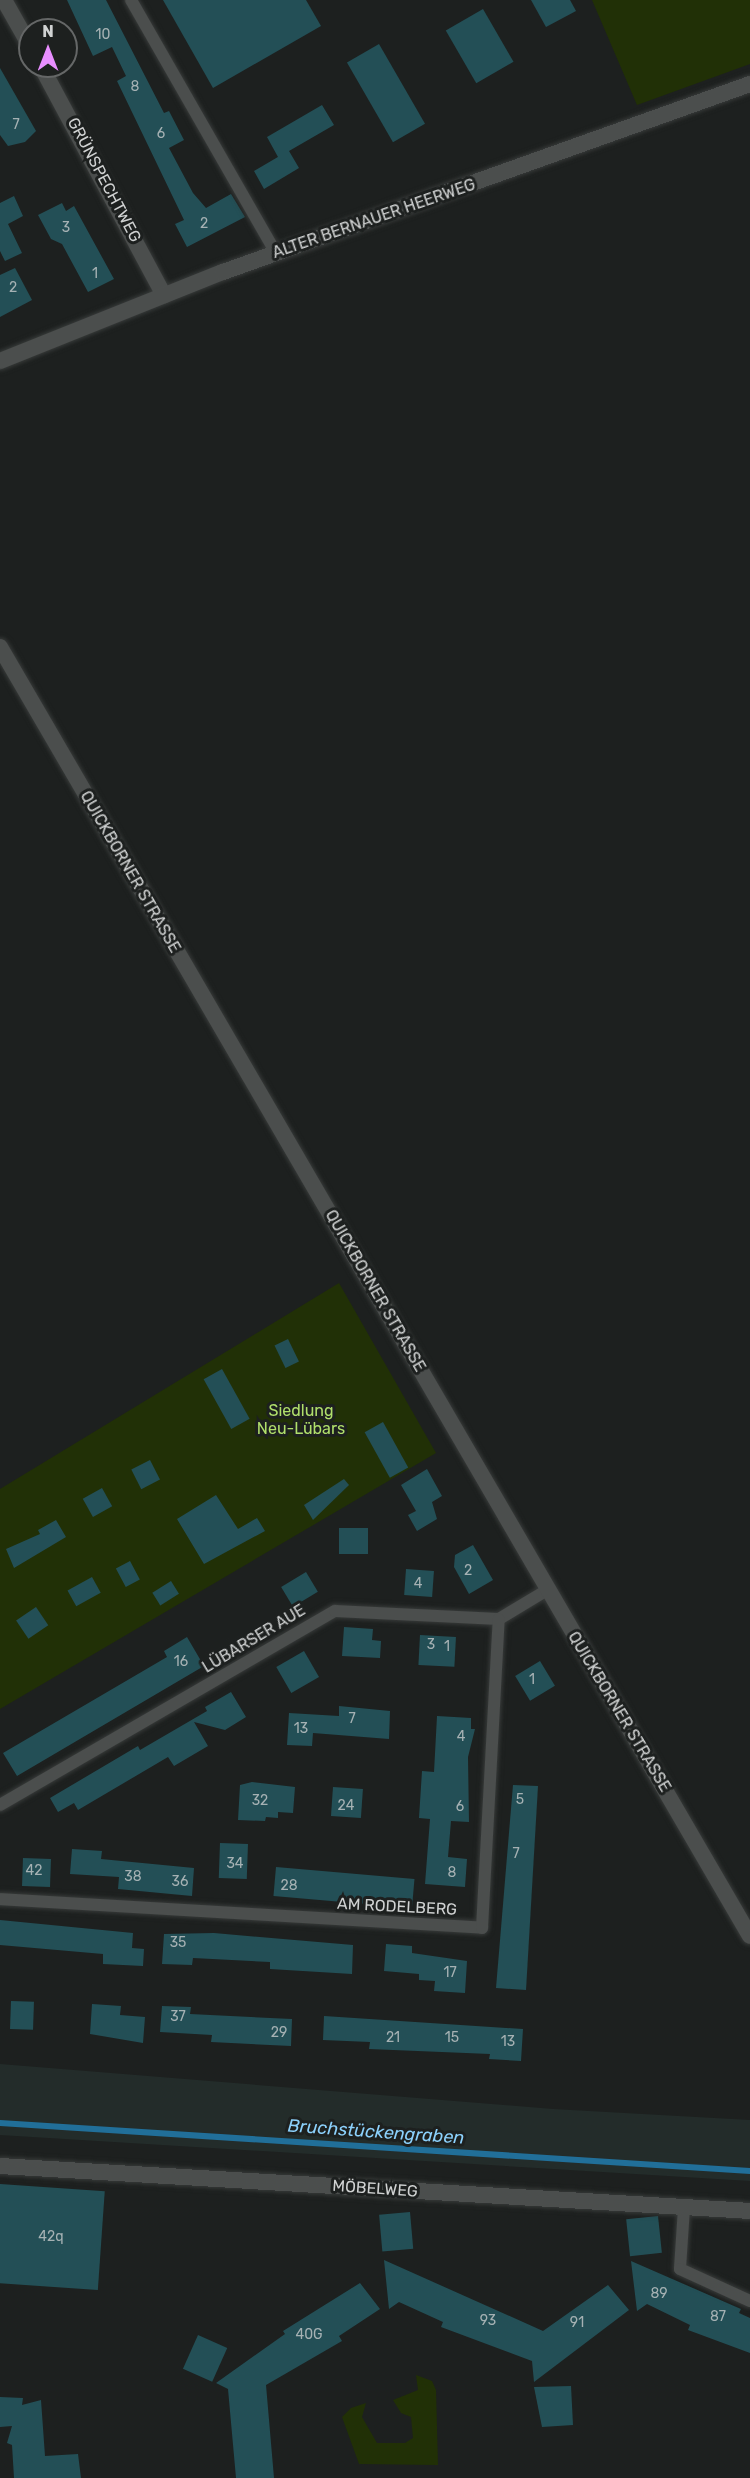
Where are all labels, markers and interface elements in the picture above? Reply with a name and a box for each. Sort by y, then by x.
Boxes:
north arrow [18,18,78,78]
text: N [42,22,54,41]
house number: 10 [96,27,110,43]
house number: 8 [131,79,139,95]
street label: GRÜNSPECHTWEG [63,114,145,246]
house number: 7 [12,117,20,133]
house number: 6 [157,126,165,142]
street label: ALTER BERNAUER HEERWEG [270,175,478,263]
house number: 2 [200,216,208,232]
house number: 3 [62,220,70,236]
house number: 1 [92,266,98,282]
house number: 2 [9,280,17,296]
street label: QUICKBORNER STRASSE [76,788,184,956]
street label: QUICKBORNER STRASSE [321,1207,429,1375]
park label: Siedlung Neu-Lübars [257,1401,345,1439]
house number: 2 [464,1563,472,1579]
house number: 4 [414,1576,422,1592]
street label: LÜBARSER AUE [199,1601,309,1677]
street label: QUICKBORNER STRASSE [563,1628,675,1796]
house number: 3 [427,1637,435,1653]
house number: 1 [444,1639,450,1655]
house number: 16 [174,1654,188,1670]
house number: 1 [529,1672,535,1688]
house number: 7 [348,1711,356,1727]
house number: 13 [294,1721,308,1737]
house number: 4 [457,1729,465,1745]
house number: 5 [516,1792,524,1808]
house number: 32 [252,1793,268,1809]
house number: 24 [338,1798,354,1814]
house number: 6 [456,1799,464,1815]
house number: 7 [512,1846,520,1862]
house number: 34 [226,1856,244,1872]
house number: 42 [26,1863,42,1879]
house number: 8 [448,1865,456,1881]
house number: 38 [124,1869,142,1885]
house number: 36 [172,1874,188,1890]
house number: 28 [280,1878,298,1894]
street label: AM RODELBERG [337,1894,457,1920]
house number: 35 [170,1935,186,1951]
house number: 17 [443,1965,457,1981]
house number: 37 [170,2009,186,2025]
house number: 29 [271,2025,287,2041]
house number: 21 [386,2030,400,2046]
house number: 15 [445,2030,459,2046]
house number: 13 [501,2034,515,2050]
water label: Bruchstückengraben [287,2115,465,2149]
street label: MÖBELWEG [332,2176,418,2202]
house number: 42q [38,2229,64,2245]
house number: 89 [650,2286,668,2302]
house number: 87 [710,2309,726,2325]
house number: 93 [480,2313,496,2329]
house number: 91 [570,2315,584,2331]
house number: 40G [295,2327,323,2343]

